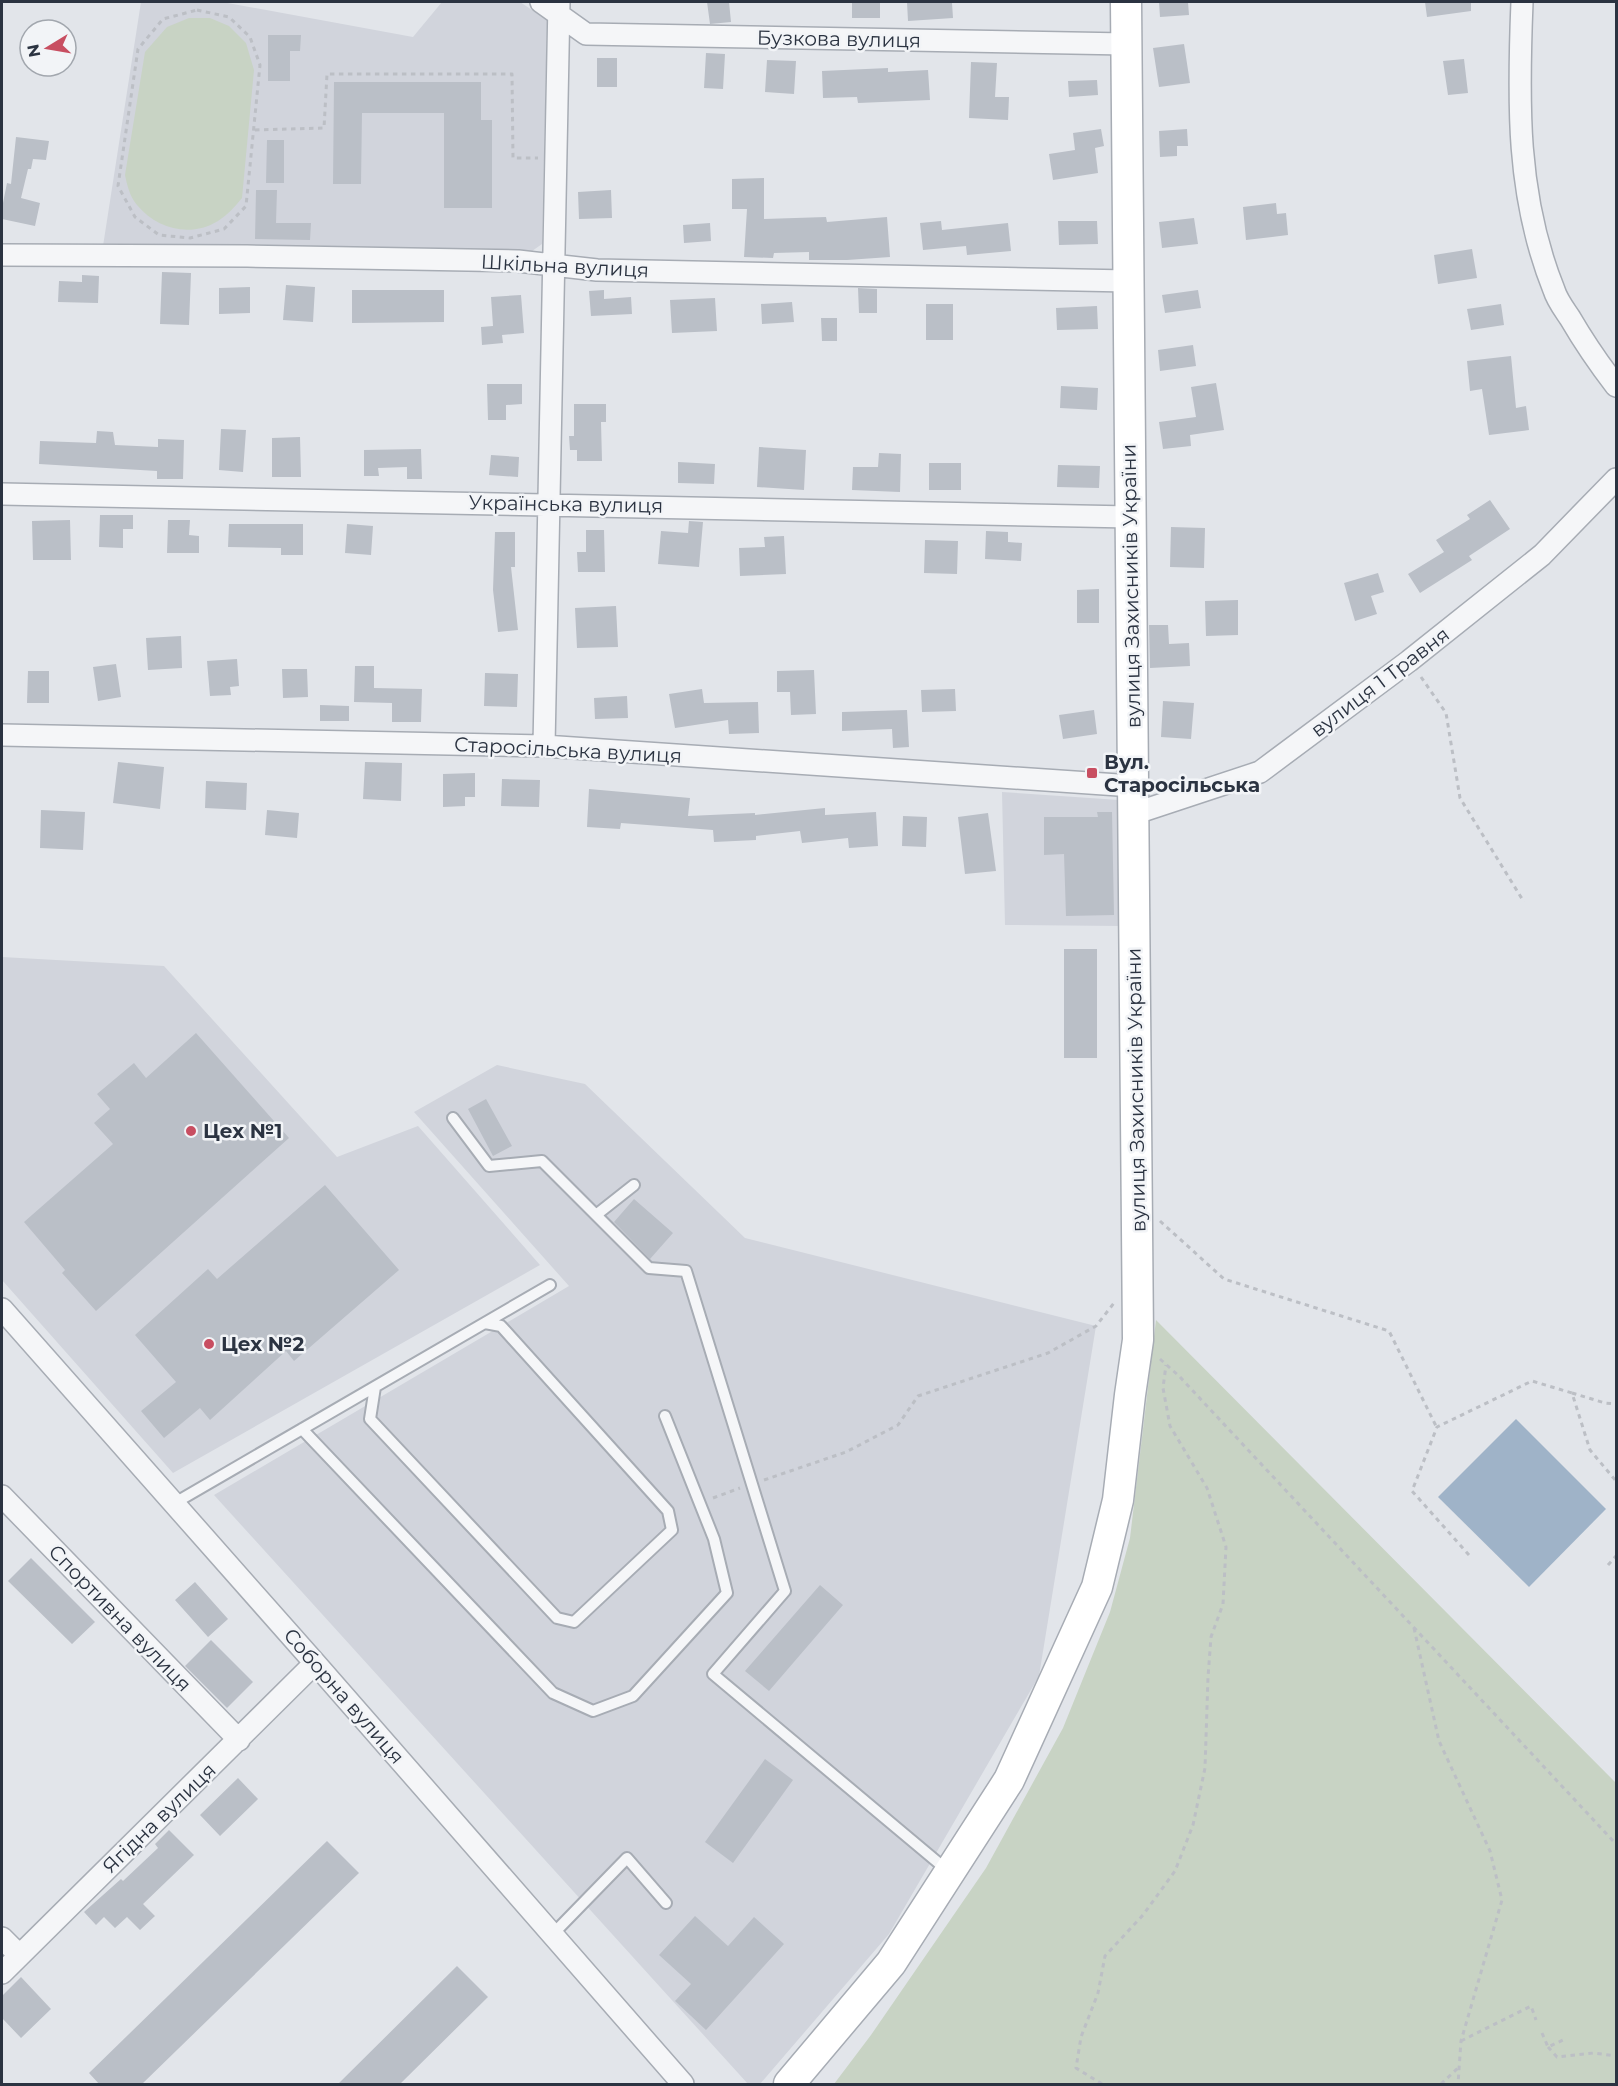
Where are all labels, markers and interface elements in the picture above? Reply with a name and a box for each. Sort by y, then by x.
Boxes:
north arrow [18,18,78,78]
street label: Бузкова вулиця [757,26,921,52]
text: N [23,43,44,59]
street label: Шкільна вулиця [480,250,650,282]
street label: вулиця Захисників України [1117,444,1145,728]
street label: Українська вулиця [468,490,664,518]
street label: вулиця 1 Травня [1306,622,1454,742]
street label: Старосільська вулиця [453,732,683,768]
place label: Вул. Старосільська [1104,750,1260,797]
marker: Вул. Старосільська [1085,766,1099,780]
street label: вулиця Захисників України [1122,948,1150,1232]
place label: Цех №1 [203,1119,282,1143]
marker: Цех №1 [184,1124,198,1138]
place label: Цех №2 [221,1332,304,1356]
marker: Цех №2 [202,1337,216,1351]
street label: Спортивна вулиця [44,1540,196,1696]
street label: Соборна вулиця [279,1623,409,1769]
street label: Ягідна вулиця [97,1758,221,1878]

